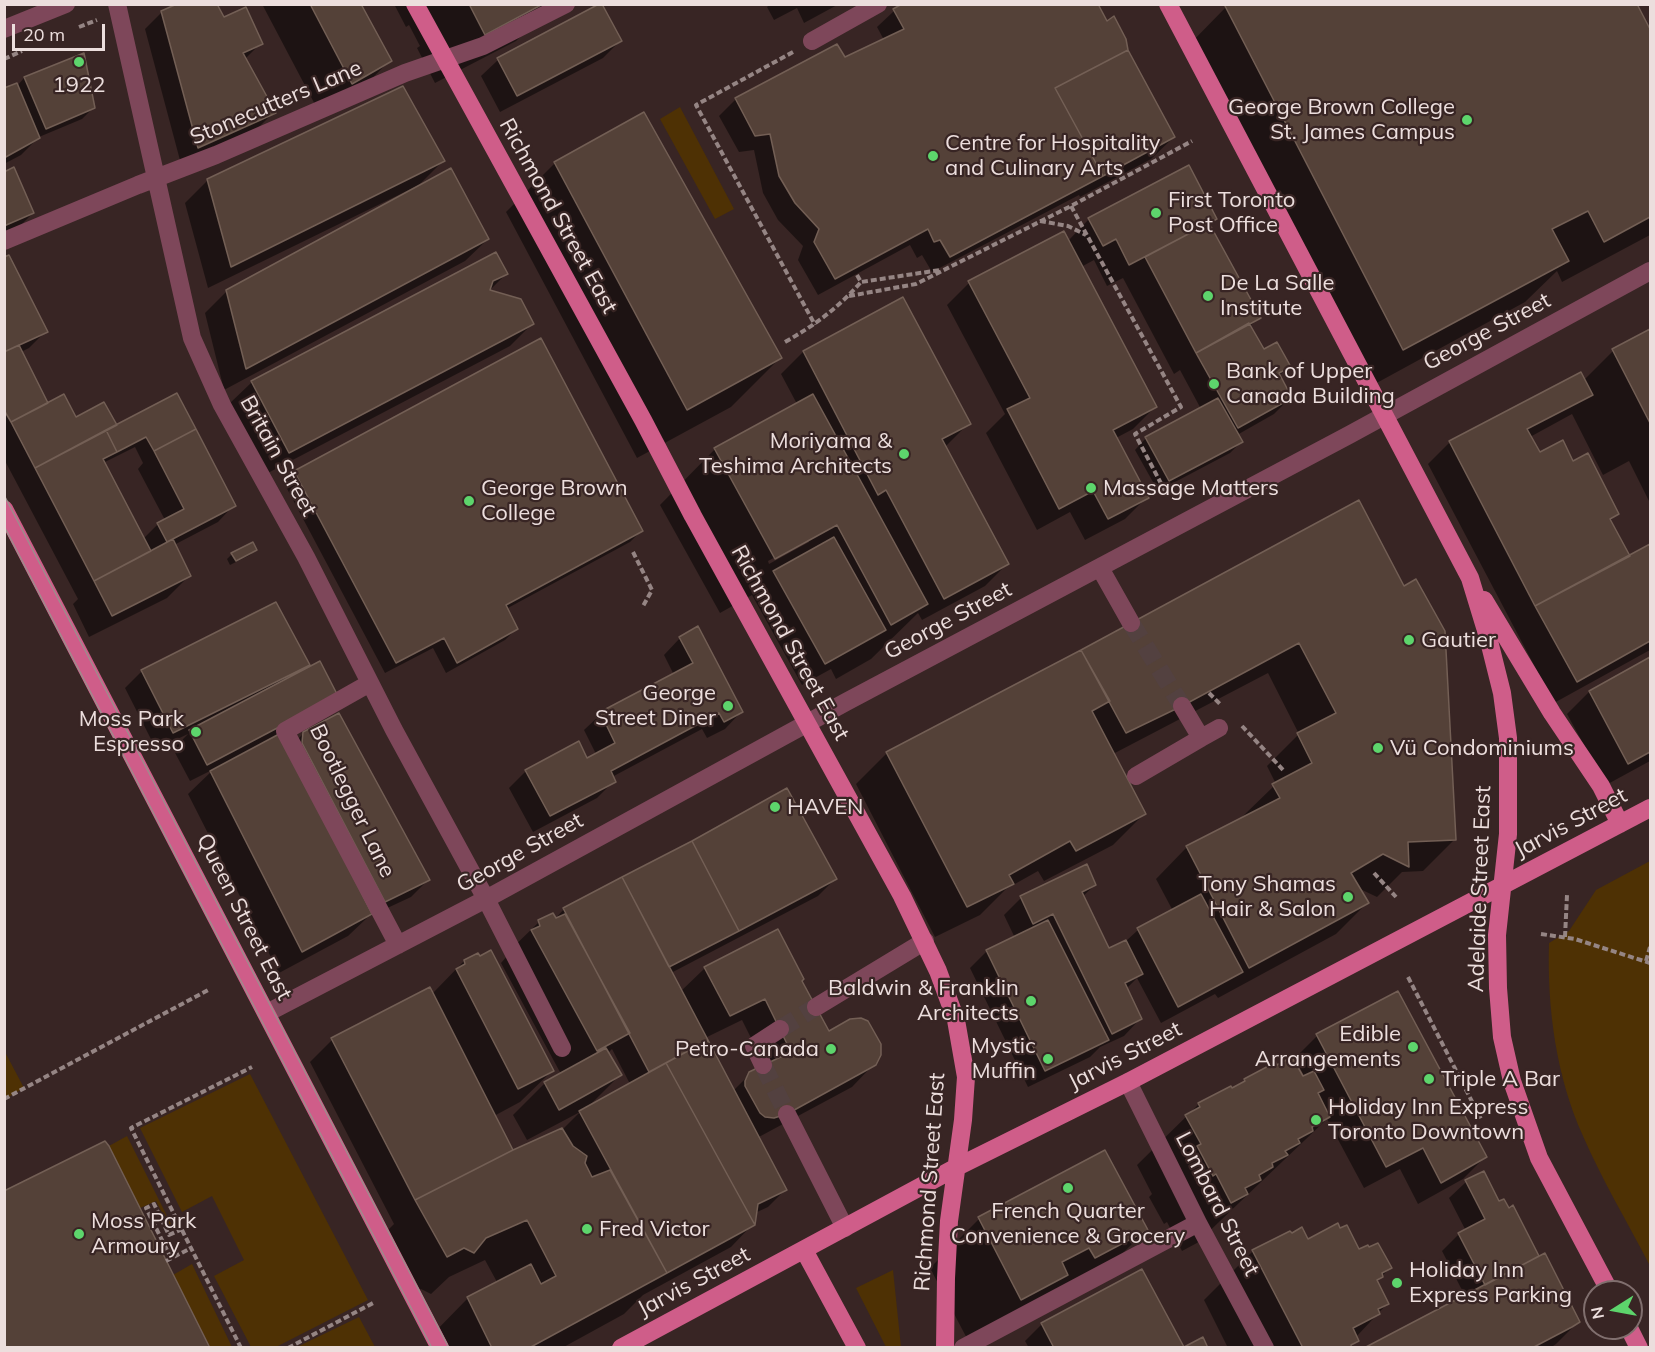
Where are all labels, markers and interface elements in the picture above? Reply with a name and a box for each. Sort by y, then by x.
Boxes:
scale bar [15,12,108,50]
text: 20 m [23,23,65,46]
marker: 1922 [72,55,86,69]
street label: Stonecutters Lane [186,55,366,151]
place label: 1922 [53,72,105,98]
place label: George Brown College St. James Campus [1228,94,1455,146]
marker: George Brown College St. James Campus [1460,113,1474,127]
street label: Richmond Street East [493,114,623,318]
place label: Centre for Hospitality and Culinary Arts [945,130,1160,182]
marker: Centre for Hospitality and Culinary Arts [926,149,940,163]
place label: First Toronto Post Office [1168,187,1295,238]
marker: First Toronto Post Office [1149,206,1163,220]
place label: De La Salle Institute [1220,270,1334,322]
street label: George Street [1419,287,1555,377]
marker: De La Salle Institute [1201,289,1215,303]
place label: Bank of Upper Canada Building [1226,358,1395,410]
marker: Bank of Upper Canada Building [1207,377,1221,391]
street label: Britain Street [234,391,322,521]
place label: Moriyama & Teshima Architects [699,428,892,480]
marker: Moriyama & Teshima Architects [897,447,911,461]
place label: George Brown College [481,475,628,526]
place label: Massage Matters [1103,475,1279,501]
marker: Massage Matters [1084,481,1098,495]
marker: George Brown College [462,494,476,508]
street label: Richmond Street East [725,541,855,745]
street label: George Street [880,576,1016,666]
place label: Gautier [1421,627,1496,653]
marker: Gautier [1402,633,1416,647]
place label: George Street Diner [595,680,716,732]
marker: George Street Diner [721,699,735,713]
place label: Moss Park Espresso [79,706,184,758]
street label: Bootlegger Lane [303,720,401,882]
marker: Moss Park Espresso [189,725,203,739]
place label: Vü Condominiums [1390,735,1574,761]
marker: Vü Condominiums [1371,741,1385,755]
street label: Jarvis Street [1510,782,1632,864]
street label: Adelaide Street East [1463,785,1497,993]
place label: HAVEN [787,794,864,820]
marker: HAVEN [768,800,782,814]
street label: George Street [452,807,588,899]
street label: Queen Street East [191,829,297,1005]
place label: Tony Shamas Hair & Salon [1198,871,1336,922]
marker: Tony Shamas Hair & Salon [1341,890,1355,904]
place label: Baldwin & Franklin Architects [828,975,1019,1026]
marker: Baldwin & Franklin Architects [1024,994,1038,1008]
street label: Jarvis Street [1064,1016,1186,1096]
place label: Edible Arrangements [1255,1021,1401,1072]
place label: Mystic Muffin [971,1033,1036,1084]
place label: Petro-Canada [675,1036,819,1062]
marker: Edible Arrangements [1406,1040,1420,1054]
marker: Petro-Canada [824,1042,838,1056]
marker: Mystic Muffin [1041,1052,1055,1066]
place label: Triple A Bar [1441,1066,1560,1092]
street label: Richmond Street East [909,1072,951,1292]
marker: Triple A Bar [1422,1072,1436,1086]
place label: Holiday Inn Express Toronto Downtown [1328,1094,1528,1146]
marker: Holiday Inn Express Toronto Downtown [1309,1113,1323,1127]
street label: Lombard Street [1169,1128,1265,1280]
marker: French Quarter Convenience & Grocery [1061,1181,1075,1195]
place label: French Quarter Convenience & Grocery [951,1198,1185,1250]
place label: Moss Park Armoury [91,1208,196,1260]
place label: Fred Victor [599,1216,710,1242]
marker: Fred Victor [580,1222,594,1236]
marker: Moss Park Armoury [72,1227,86,1241]
street label: Jarvis Street [633,1241,755,1323]
place label: Holiday Inn Express Parking [1409,1257,1572,1308]
marker: Holiday Inn Express Parking [1390,1276,1404,1290]
north arrow [1583,1280,1643,1340]
text: N [1586,1305,1608,1321]

